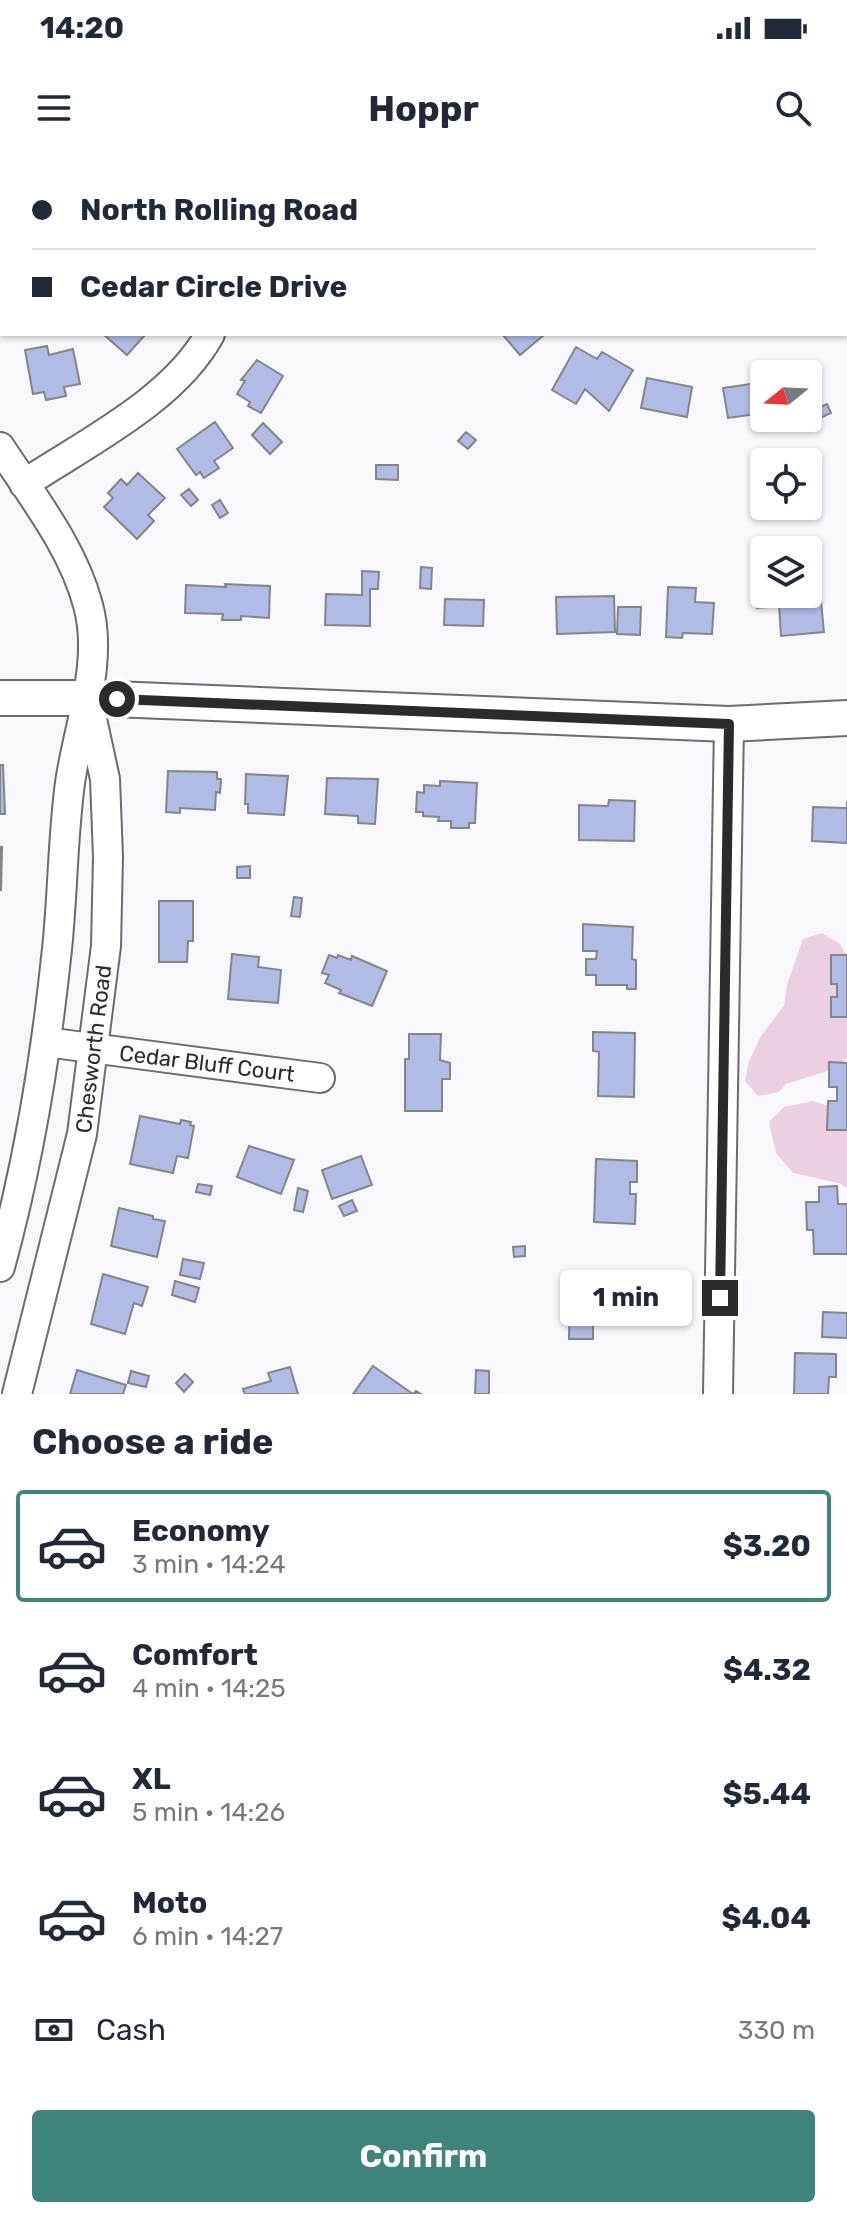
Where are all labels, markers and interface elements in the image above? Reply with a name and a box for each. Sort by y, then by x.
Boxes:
text: 14:20 [40,10,124,46]
icon: menu [32,86,76,130]
icon: search [771,86,815,130]
text: Hoppr [368,87,479,130]
text: North Rolling Road [80,192,358,228]
text: Cedar Circle Drive [80,269,347,305]
north arrow [750,360,822,432]
map controls [750,360,822,608]
button: locate [750,448,822,520]
button: layers [750,536,822,608]
route start [99,681,135,717]
street label: Chesworth Road [70,963,117,1135]
street label: Cedar Bluff Court [118,1039,296,1088]
callout: 1 min [560,1270,692,1326]
route end [702,1280,738,1316]
text: 1 min [593,1282,659,1313]
text: Choose a ride [32,1420,273,1463]
icon: car [36,1510,108,1582]
text: Economy [132,1513,270,1549]
text: $3.20 [723,1528,811,1564]
text: 3 min · 14:24 [132,1549,286,1580]
icon: car [36,1634,108,1706]
text: Comfort [132,1637,258,1673]
text: $4.32 [723,1652,811,1688]
text: 4 min · 14:25 [132,1673,286,1704]
icon: car [36,1758,108,1830]
text: XL [132,1761,171,1797]
text: $5.44 [722,1776,811,1812]
text: 5 min · 14:26 [132,1797,285,1828]
icon: car [36,1882,108,1954]
text: Moto [132,1885,207,1921]
text: $4.04 [721,1900,811,1936]
text: 6 min · 14:27 [132,1921,283,1952]
icon: cash [32,2008,76,2052]
text: Cash [96,2012,166,2048]
text: 330 m [738,2015,815,2046]
button: Confirm [32,2110,815,2202]

